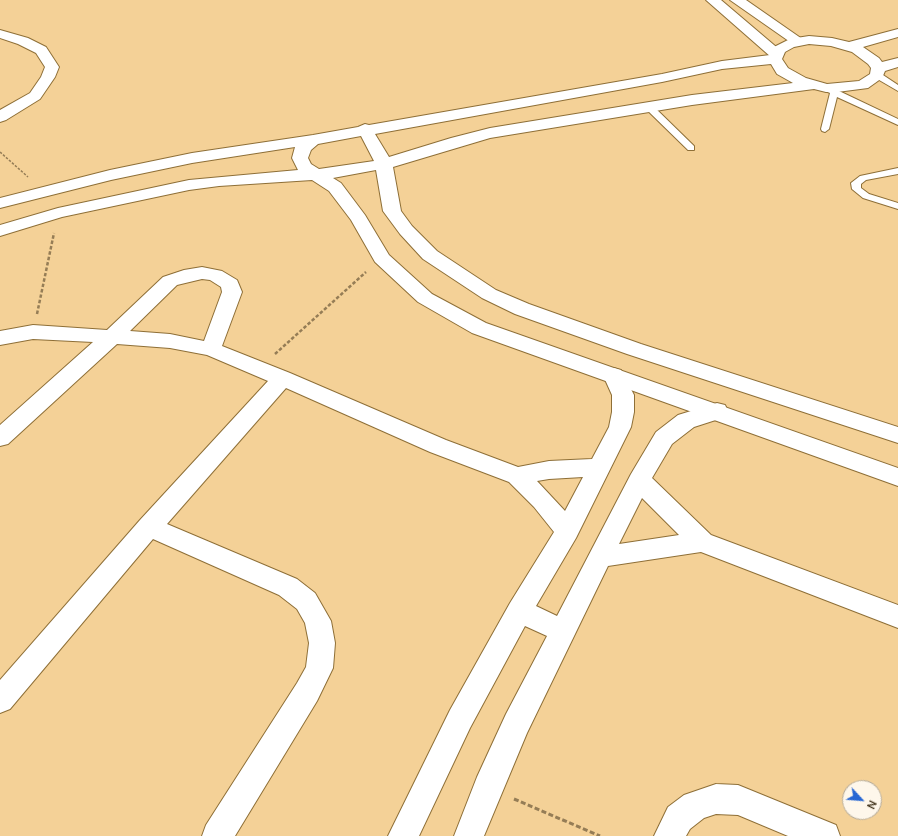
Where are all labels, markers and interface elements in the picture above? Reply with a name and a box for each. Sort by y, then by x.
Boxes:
north arrow [842,780,882,820]
text: N [864,798,881,812]

